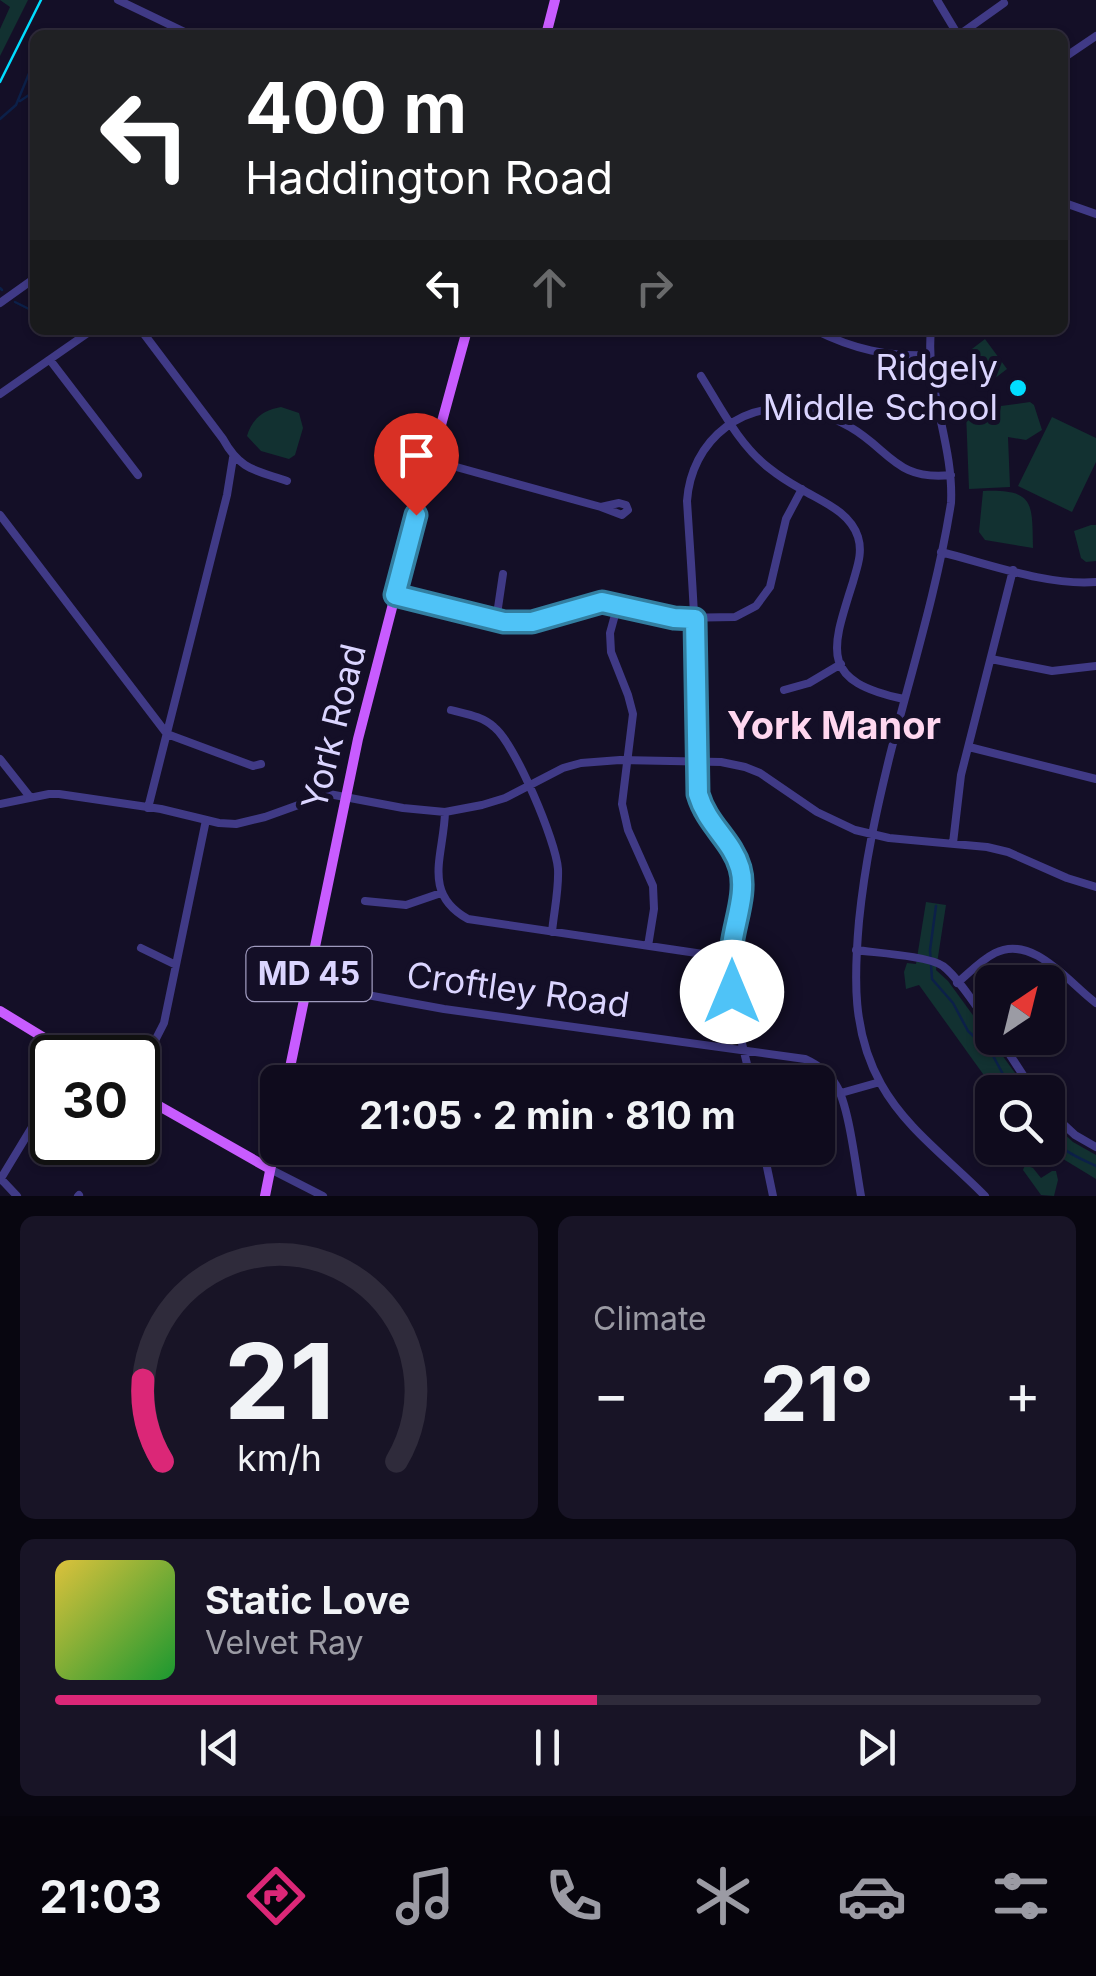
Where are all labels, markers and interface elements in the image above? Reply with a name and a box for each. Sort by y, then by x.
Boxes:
text: 400 m [245,65,467,150]
icon: left [80,70,210,200]
text: Haddington Road [245,150,613,205]
icon: left [417,260,472,315]
icon: ahead [522,260,577,315]
icon: right [627,260,682,315]
place label: Ridgely Middle School [763,346,998,428]
marker: Ridgely Middle School [1007,377,1029,399]
pin [374,413,459,516]
icon: arrive [389,428,444,483]
street label: York Road [292,640,374,814]
district label: York Manor [727,702,941,748]
position arrow [680,940,784,1044]
road number: MD 45 [246,947,372,1001]
street label: Croftley Road [404,953,632,1025]
north arrow [975,965,1065,1055]
map controls [975,965,1065,1165]
speed limit sign: 30 [30,1035,160,1165]
button: search [975,1075,1065,1165]
text: 21:05 · 2 min · 810 m [359,1092,736,1138]
text: Climate [593,1299,707,1338]
text: 21 [224,1318,334,1444]
text: 21° [760,1348,874,1439]
text: − [593,1361,629,1427]
text: + [1005,1361,1041,1427]
text: km/h [237,1436,321,1480]
text: Static Love [205,1577,410,1623]
text: Velvet Ray [205,1623,363,1662]
icon: previous [192,1720,247,1775]
icon: pause [520,1720,575,1775]
icon: next [849,1720,904,1775]
icon: directions [241,1861,311,1931]
icon: music [390,1861,460,1931]
icon: phone [539,1861,609,1931]
icon: climate [688,1861,758,1931]
icon: car [837,1861,907,1931]
icon: filters [986,1861,1056,1931]
text: 21:03 [40,1869,162,1924]

